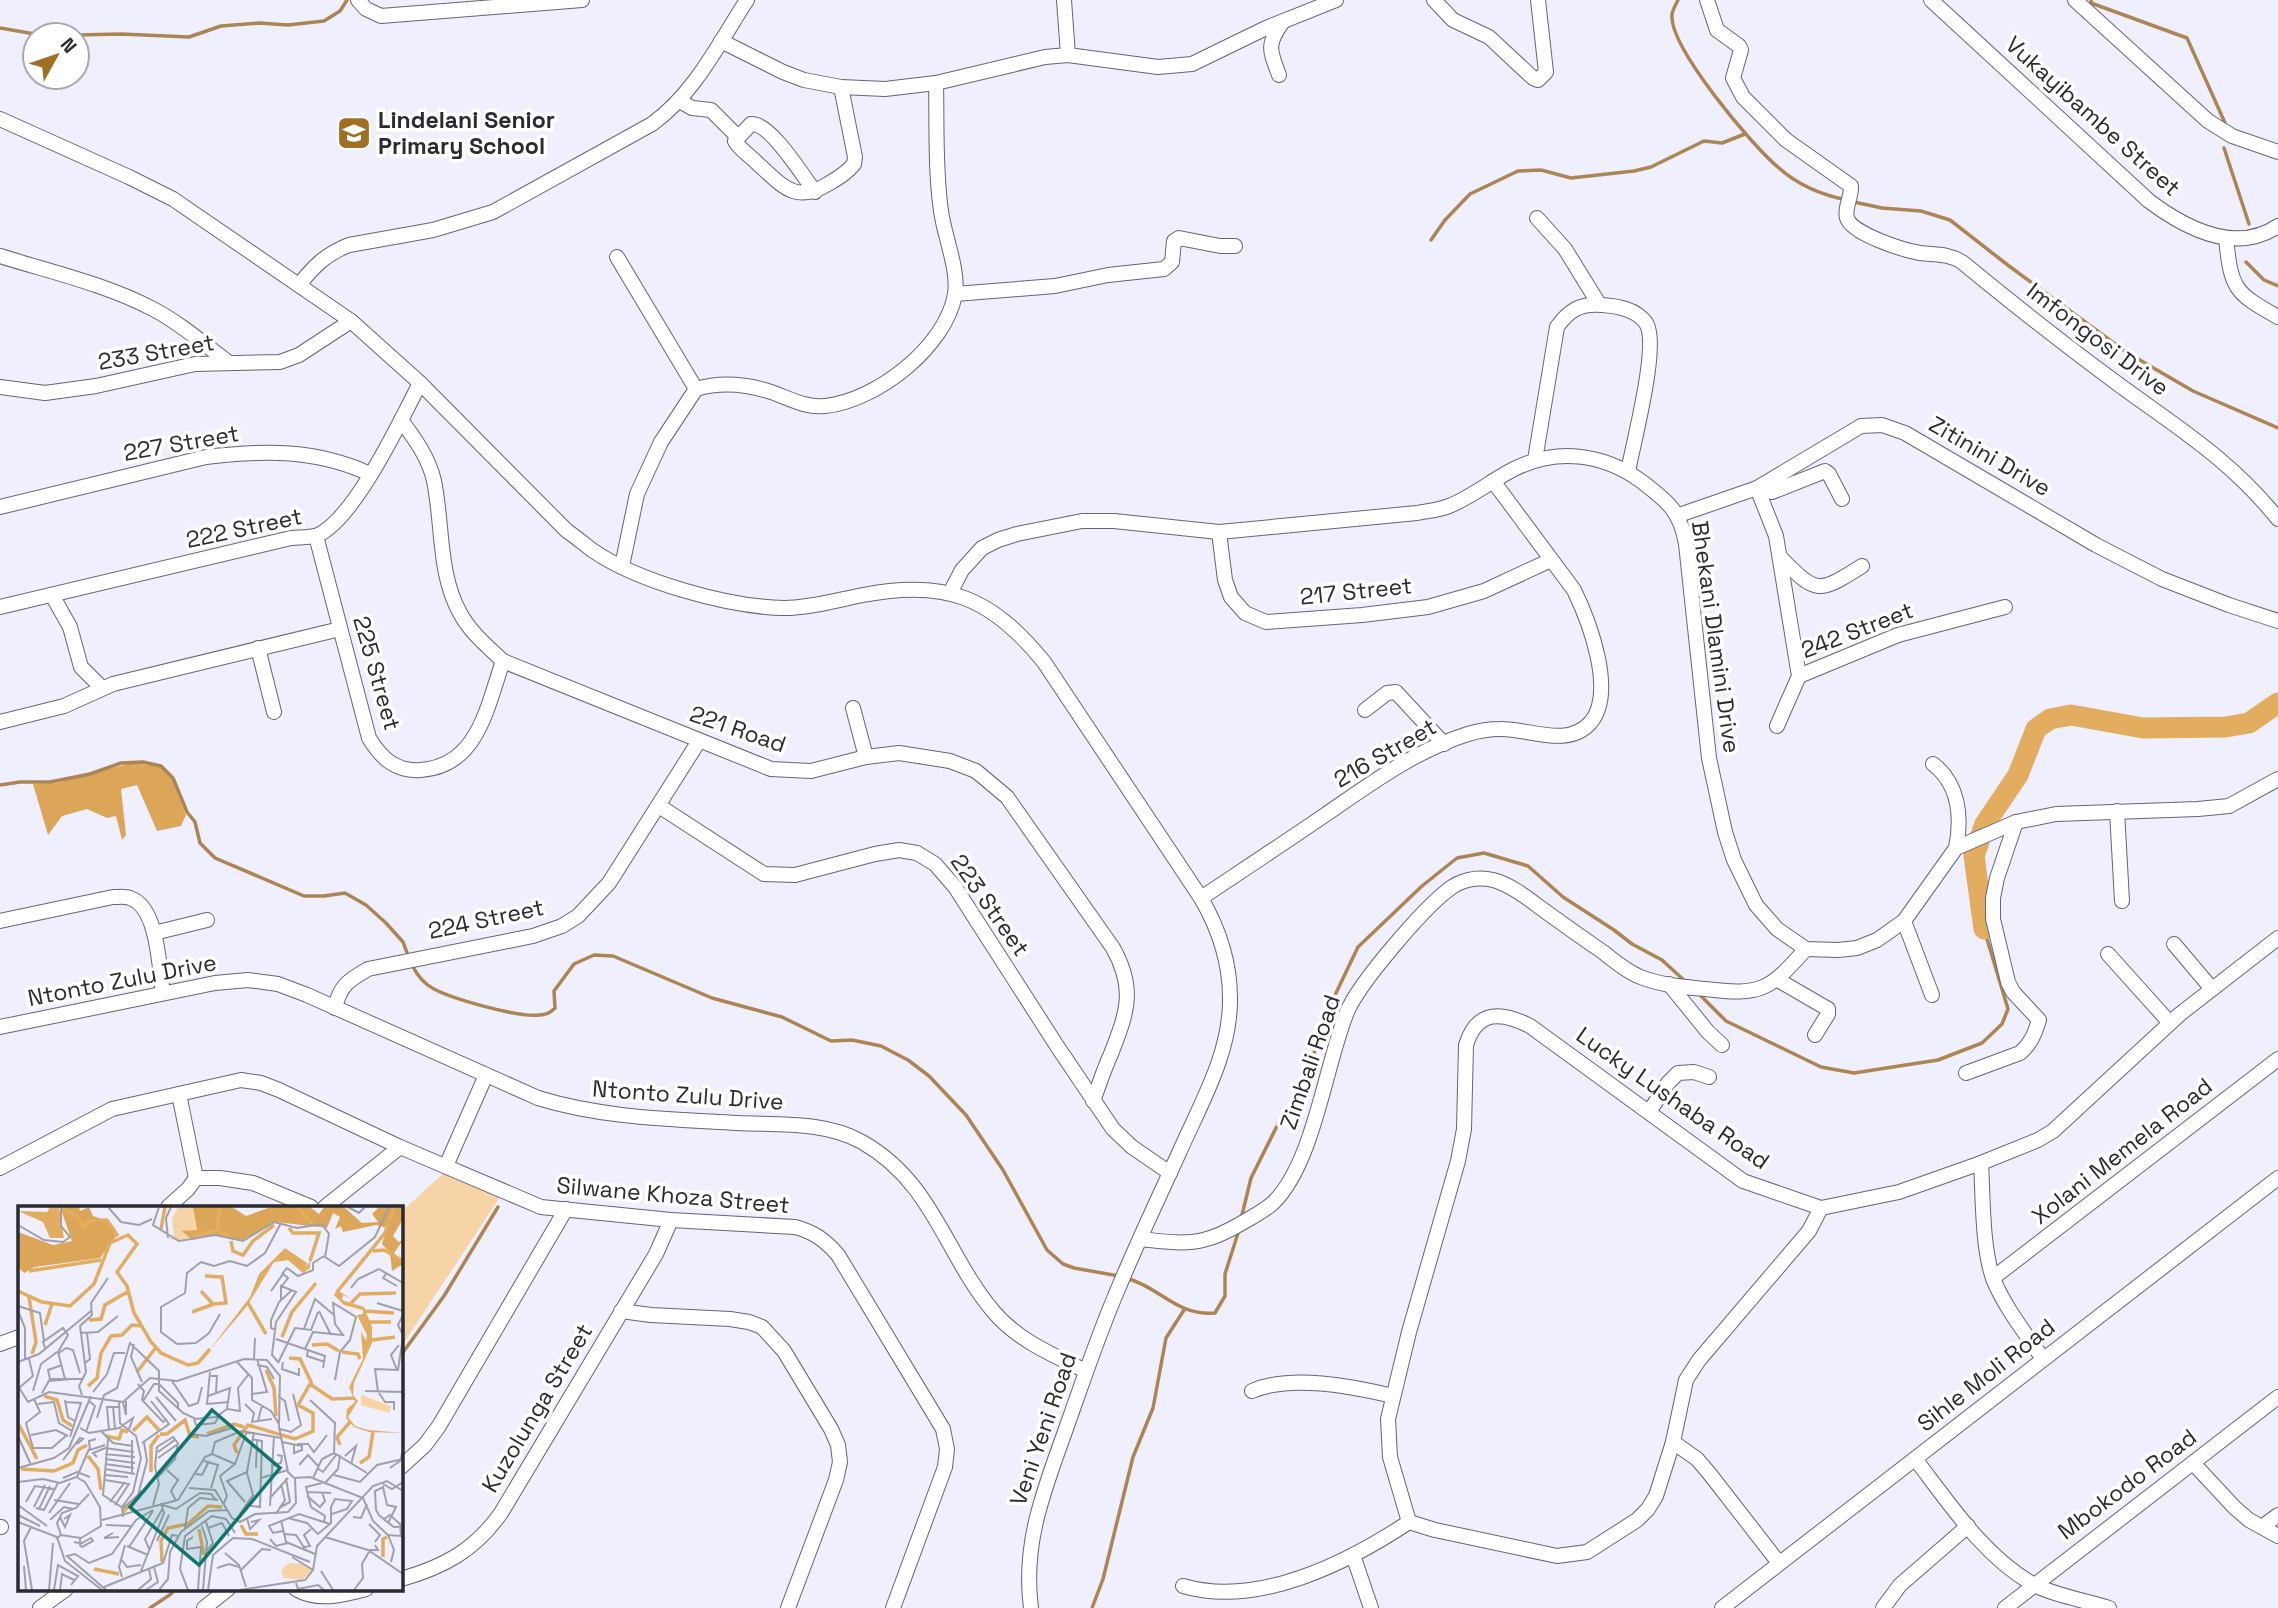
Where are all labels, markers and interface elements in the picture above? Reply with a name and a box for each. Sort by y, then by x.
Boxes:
north arrow [21,21,91,91]
street label: Vukayibambe Street [1999,29,2187,203]
text: N [55,32,82,58]
place label: Lindelani Senior Primary School [378,105,555,161]
school or university icon: Lindelani Senior Primary School [335,114,373,152]
street label: Imfongosi Drive [2021,276,2175,402]
street label: 233 Street [95,327,217,377]
street label: Zitinini Drive [1924,409,2056,503]
street label: 227 Street [121,418,241,468]
street label: 222 Street [183,501,305,555]
street label: Bhekani Dlamini Drive [1685,519,1747,755]
street label: 217 Street [1298,570,1414,612]
street label: 242 Street [1797,595,1917,665]
street label: 225 Street [346,612,408,734]
street label: 221 Road [686,699,790,759]
street label: 216 Street [1328,712,1442,794]
street label: 223 Street [944,848,1036,962]
street label: 224 Street [425,892,547,946]
street label: Ntonto Zulu Drive [25,947,219,1013]
street label: Zimbali Road [1273,991,1347,1133]
street label: Lucky Lushaba Road [1571,1020,1775,1176]
street label: Xolani Memela Road [2026,1071,2218,1231]
street label: Ntonto Zulu Drive [591,1073,785,1117]
street label: Silwane Khoza Street [555,1170,791,1220]
inset map [18,1206,402,1590]
street label: Sihle Moli Road [1911,1312,2061,1438]
street label: Kuzolunga Street [475,1318,599,1498]
street label: Veni Yeni Road [1003,1348,1083,1510]
street label: Mbokodo Road [2052,1422,2202,1546]

